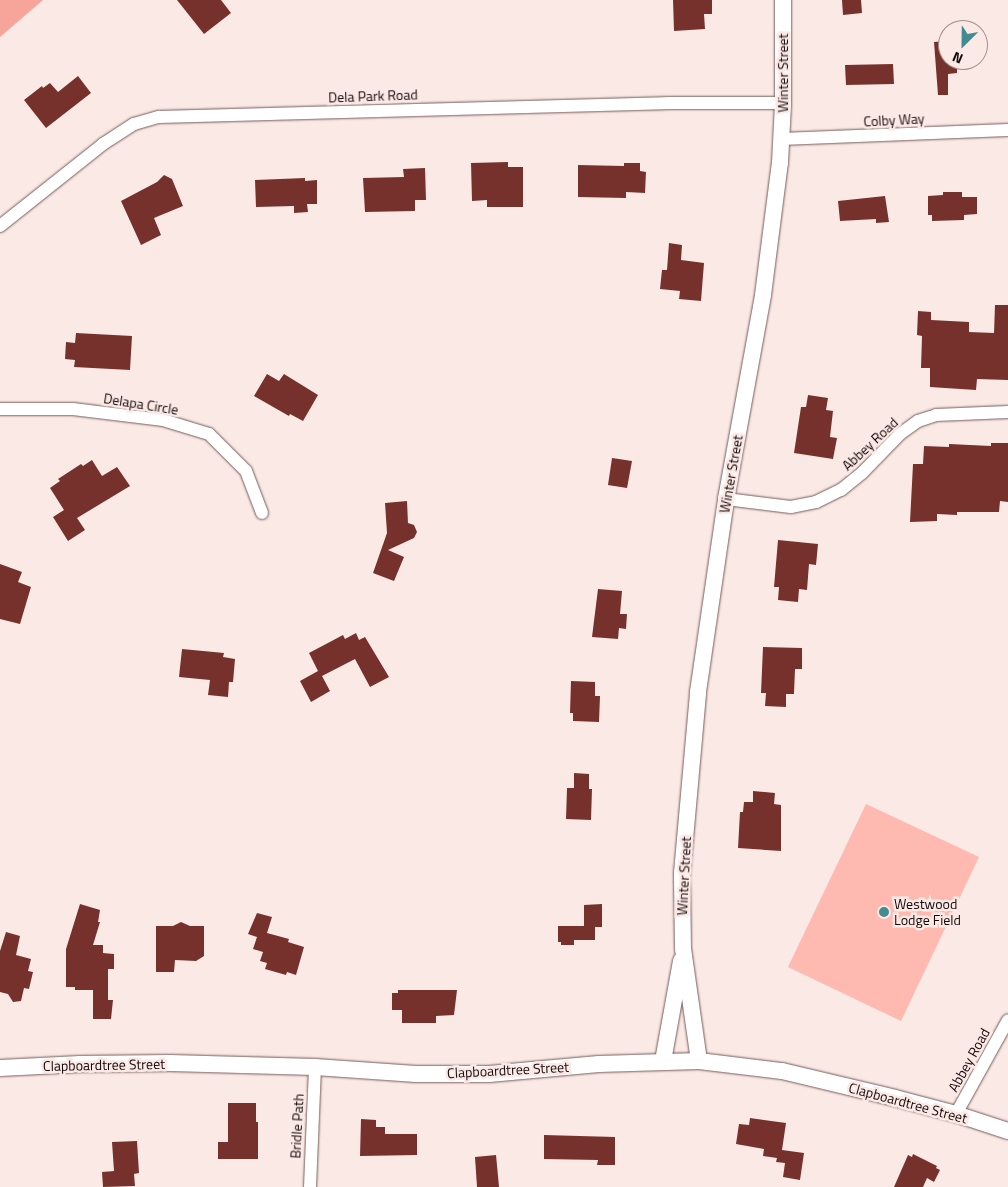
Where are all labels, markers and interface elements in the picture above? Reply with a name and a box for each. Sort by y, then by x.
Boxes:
north arrow [938,20,988,70]
street label: Winter Street [775,34,791,112]
text: N [949,47,966,70]
street label: Dela Park Road [328,86,418,106]
street label: Colby Way [863,110,925,130]
street label: Delapa Circle [102,390,180,418]
street label: Abbey Road [839,414,901,474]
street label: Winter Street [716,434,746,514]
street label: Winter Street [674,836,694,916]
place label: Westwood Lodge Field [894,896,961,929]
marker: Westwood Lodge Field [878,906,890,918]
street label: Abbey Road [945,1025,993,1095]
street label: Clapboardtree Street [43,1056,165,1074]
street label: Clapboardtree Street [447,1058,569,1082]
street label: Clapboardtree Street [847,1079,969,1127]
street label: Bridle Path [287,1093,307,1159]

